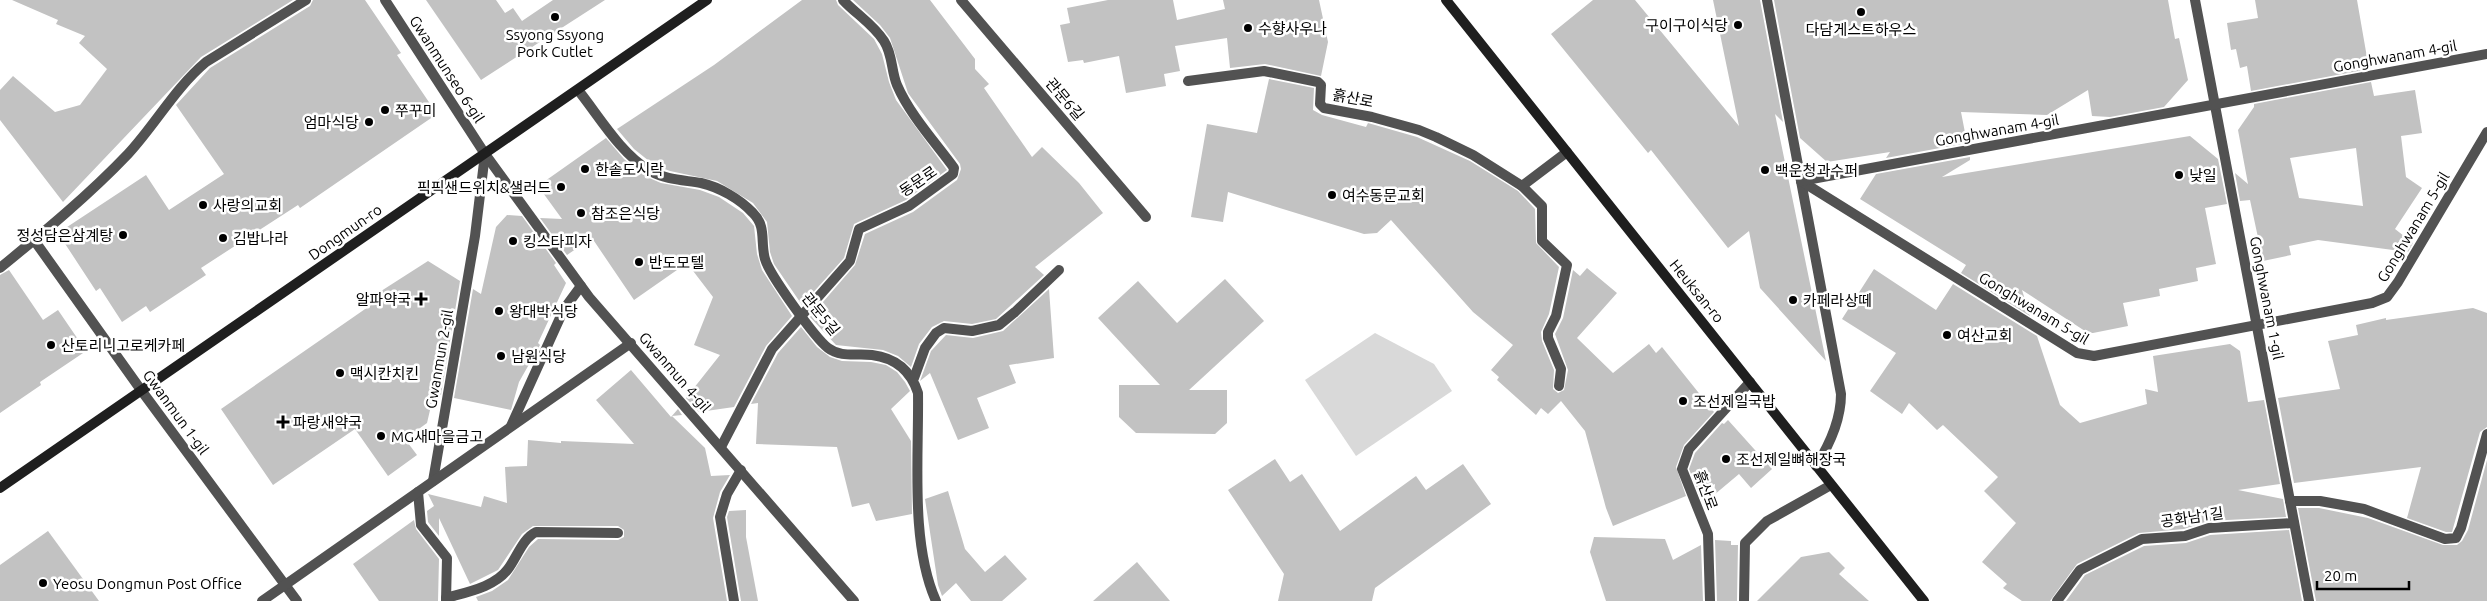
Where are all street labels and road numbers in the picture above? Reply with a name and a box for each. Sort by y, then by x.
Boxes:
street label: Gwanmunseo 6-gil [406,12,488,126]
street label: Gonghwanam 4-gil [2332,37,2458,75]
street label: 관문6길 [1042,74,1088,124]
street label: 흙산로 [1331,86,1375,110]
street label: Gonghwanam 4-gil [1934,111,2060,149]
street label: 동문로 [896,162,940,200]
street label: Gonghwanam 5-gil [2373,169,2453,285]
street label: Dongmun-ro [305,201,385,263]
street label: Gonghwanam 1-gil [2247,235,2287,361]
street label: Heuksan-ro [1666,256,1728,326]
street label: Gonghwanam 5-gil [1976,268,2092,348]
street label: 관문5길 [799,289,843,339]
street label: Gwanmun 2-gil [422,308,456,410]
street label: Gwanmun 4-gil [636,329,714,415]
street label: Gwanmun 1-gil [140,366,212,458]
street label: 흙산로 [1691,468,1721,512]
street label: 공화남1길 [2159,504,2225,530]

